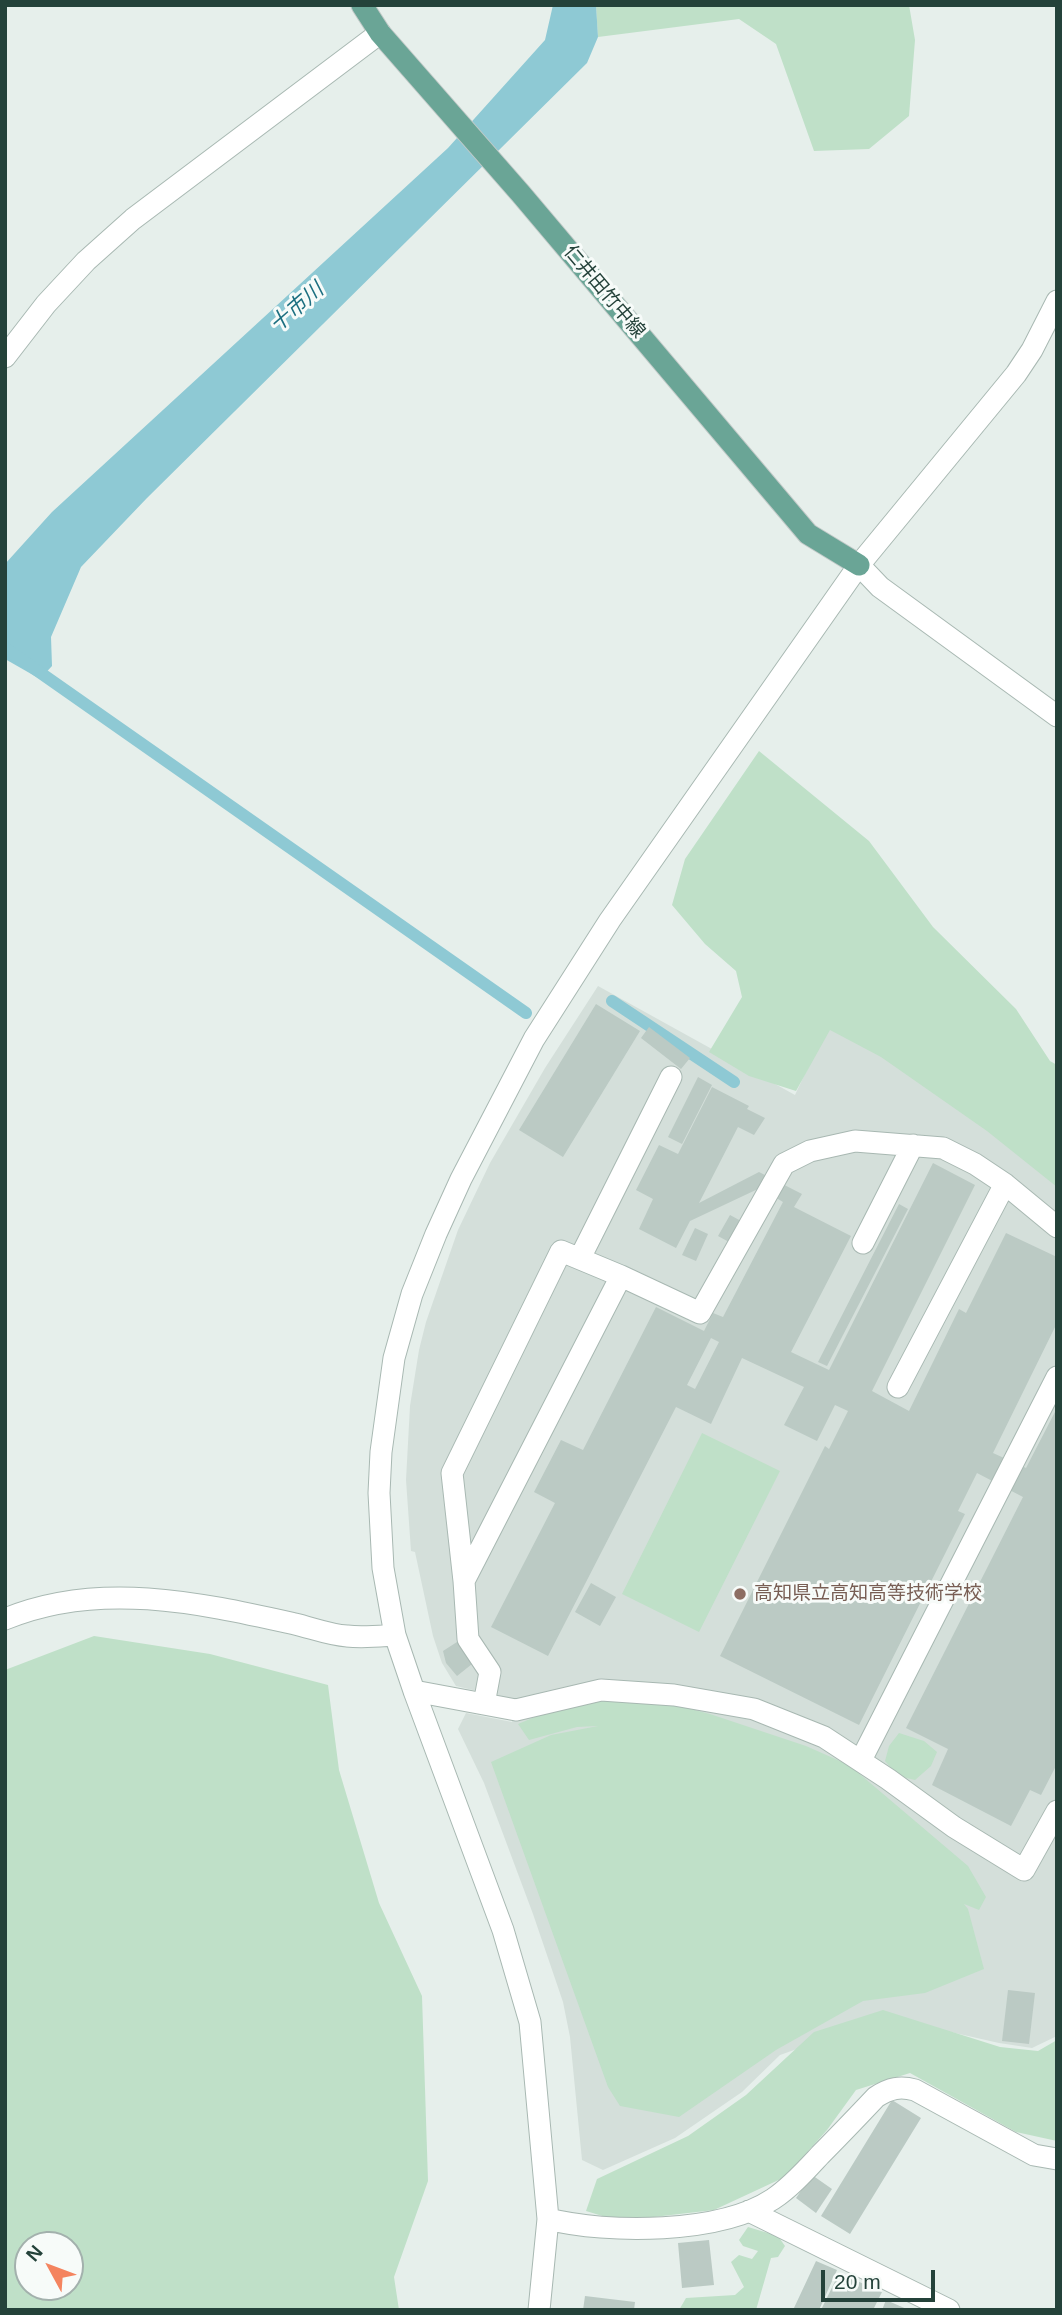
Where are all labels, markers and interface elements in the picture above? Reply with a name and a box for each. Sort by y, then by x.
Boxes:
street label: 仁井田竹中線 [559,241,649,343]
water label: 十市川 [265,278,329,338]
place label: 高知県立高知高等技術学校 [754,1583,982,1605]
marker: 高知県立高知高等技術学校 [732,1586,748,1602]
north arrow [14,2231,84,2301]
text: N [22,2241,47,2265]
scale bar [824,2256,938,2300]
text: 20 m [834,2270,881,2293]

